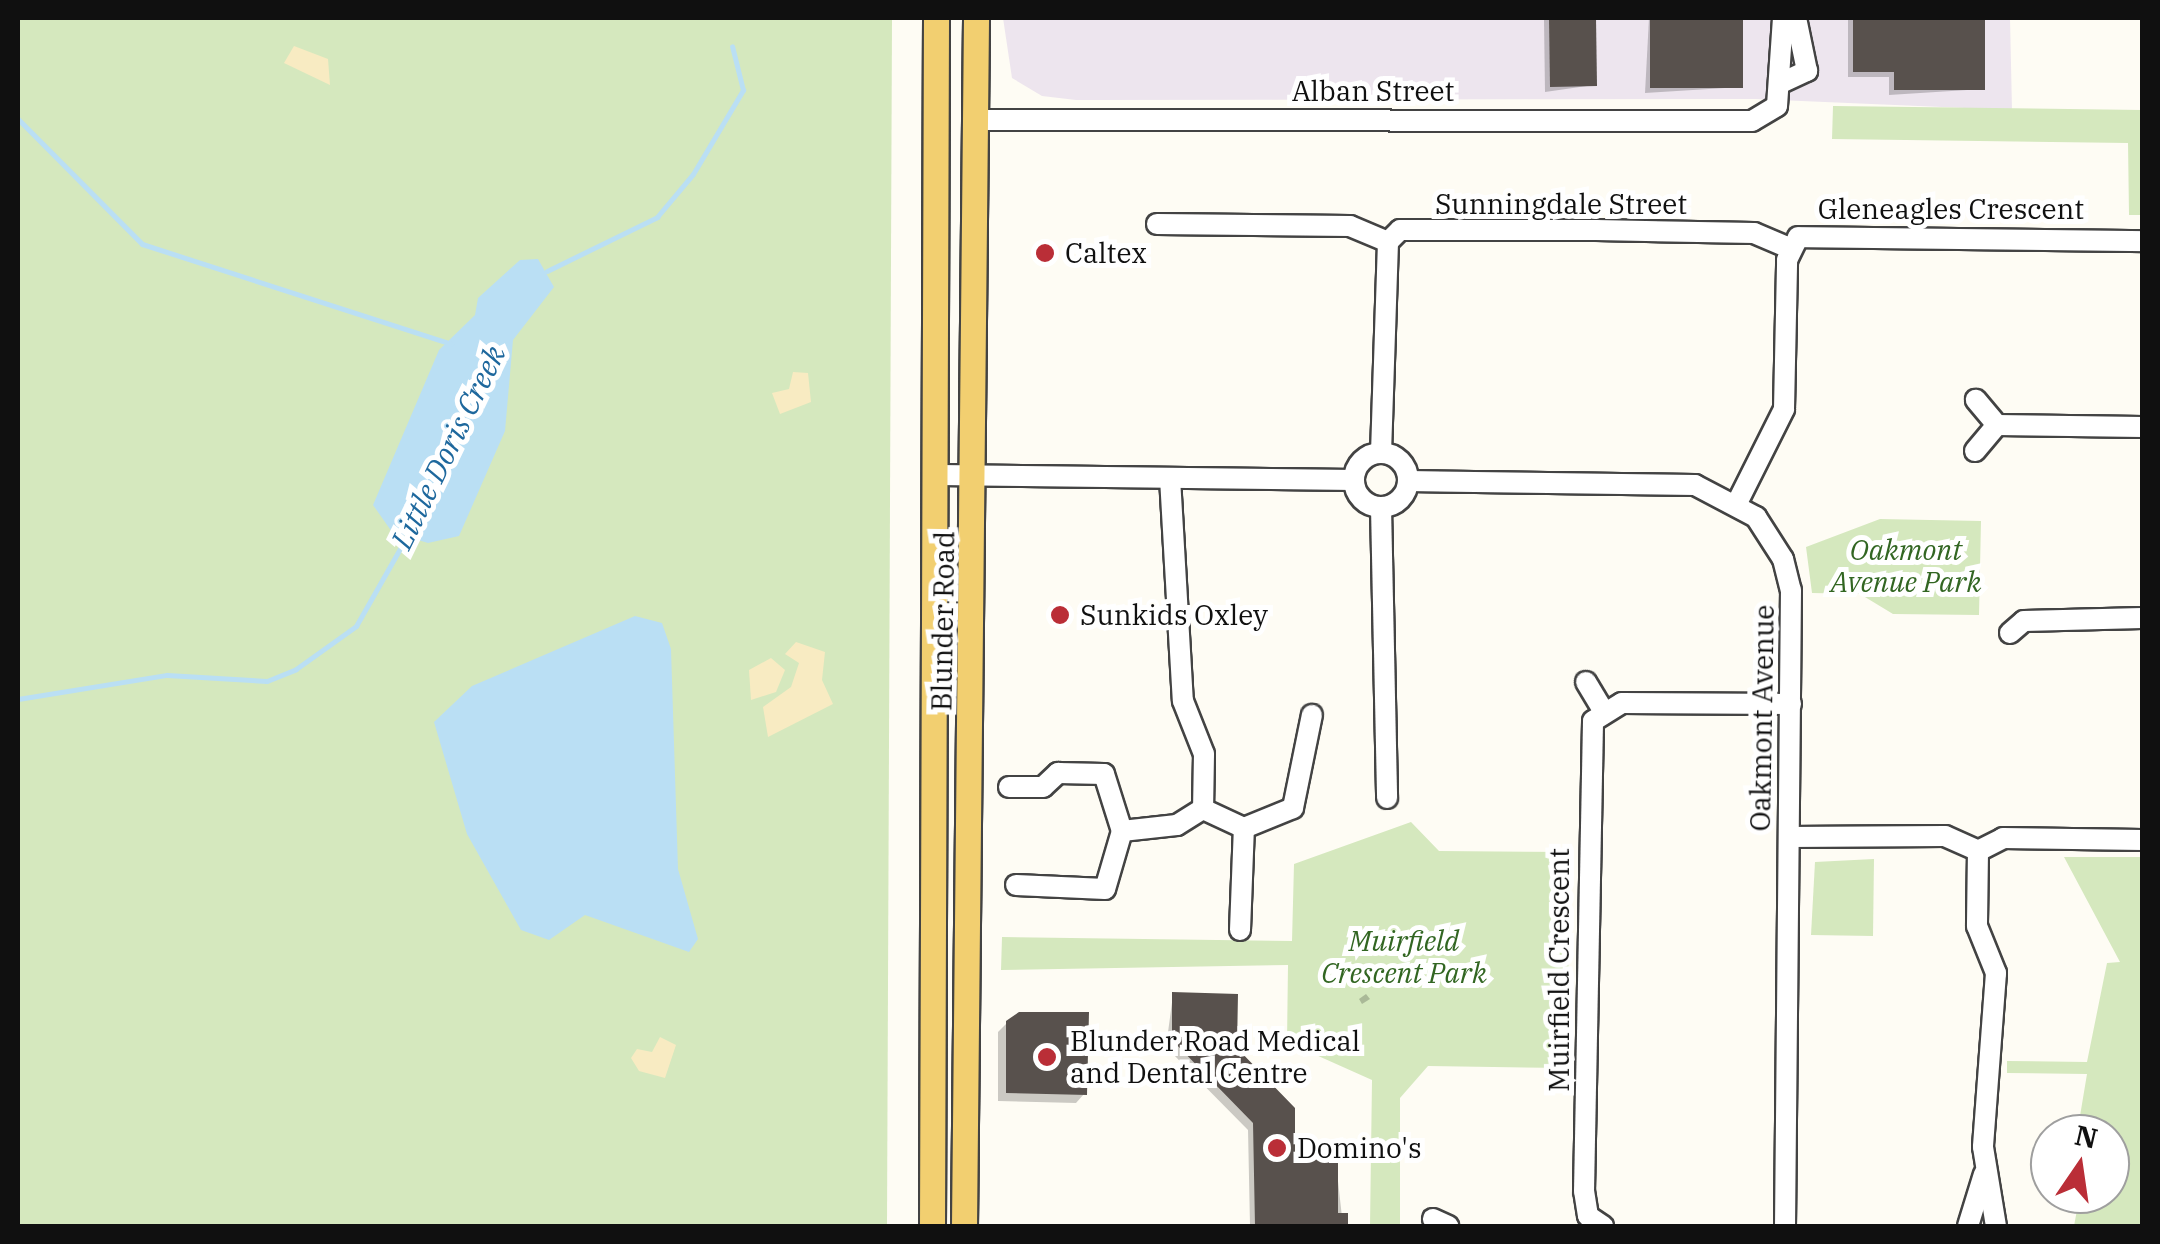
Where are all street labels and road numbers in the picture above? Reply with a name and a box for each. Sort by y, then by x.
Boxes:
street label: Alban Street [1292,74,1454,108]
street label: Sunningdale Street [1435,187,1687,221]
street label: Gleneagles Crescent [1818,192,2084,226]
street label: Blunder Road [925,531,961,711]
street label: Oakmont Avenue [1743,604,1781,832]
street label: Muirfield Crescent [1542,848,1576,1092]

